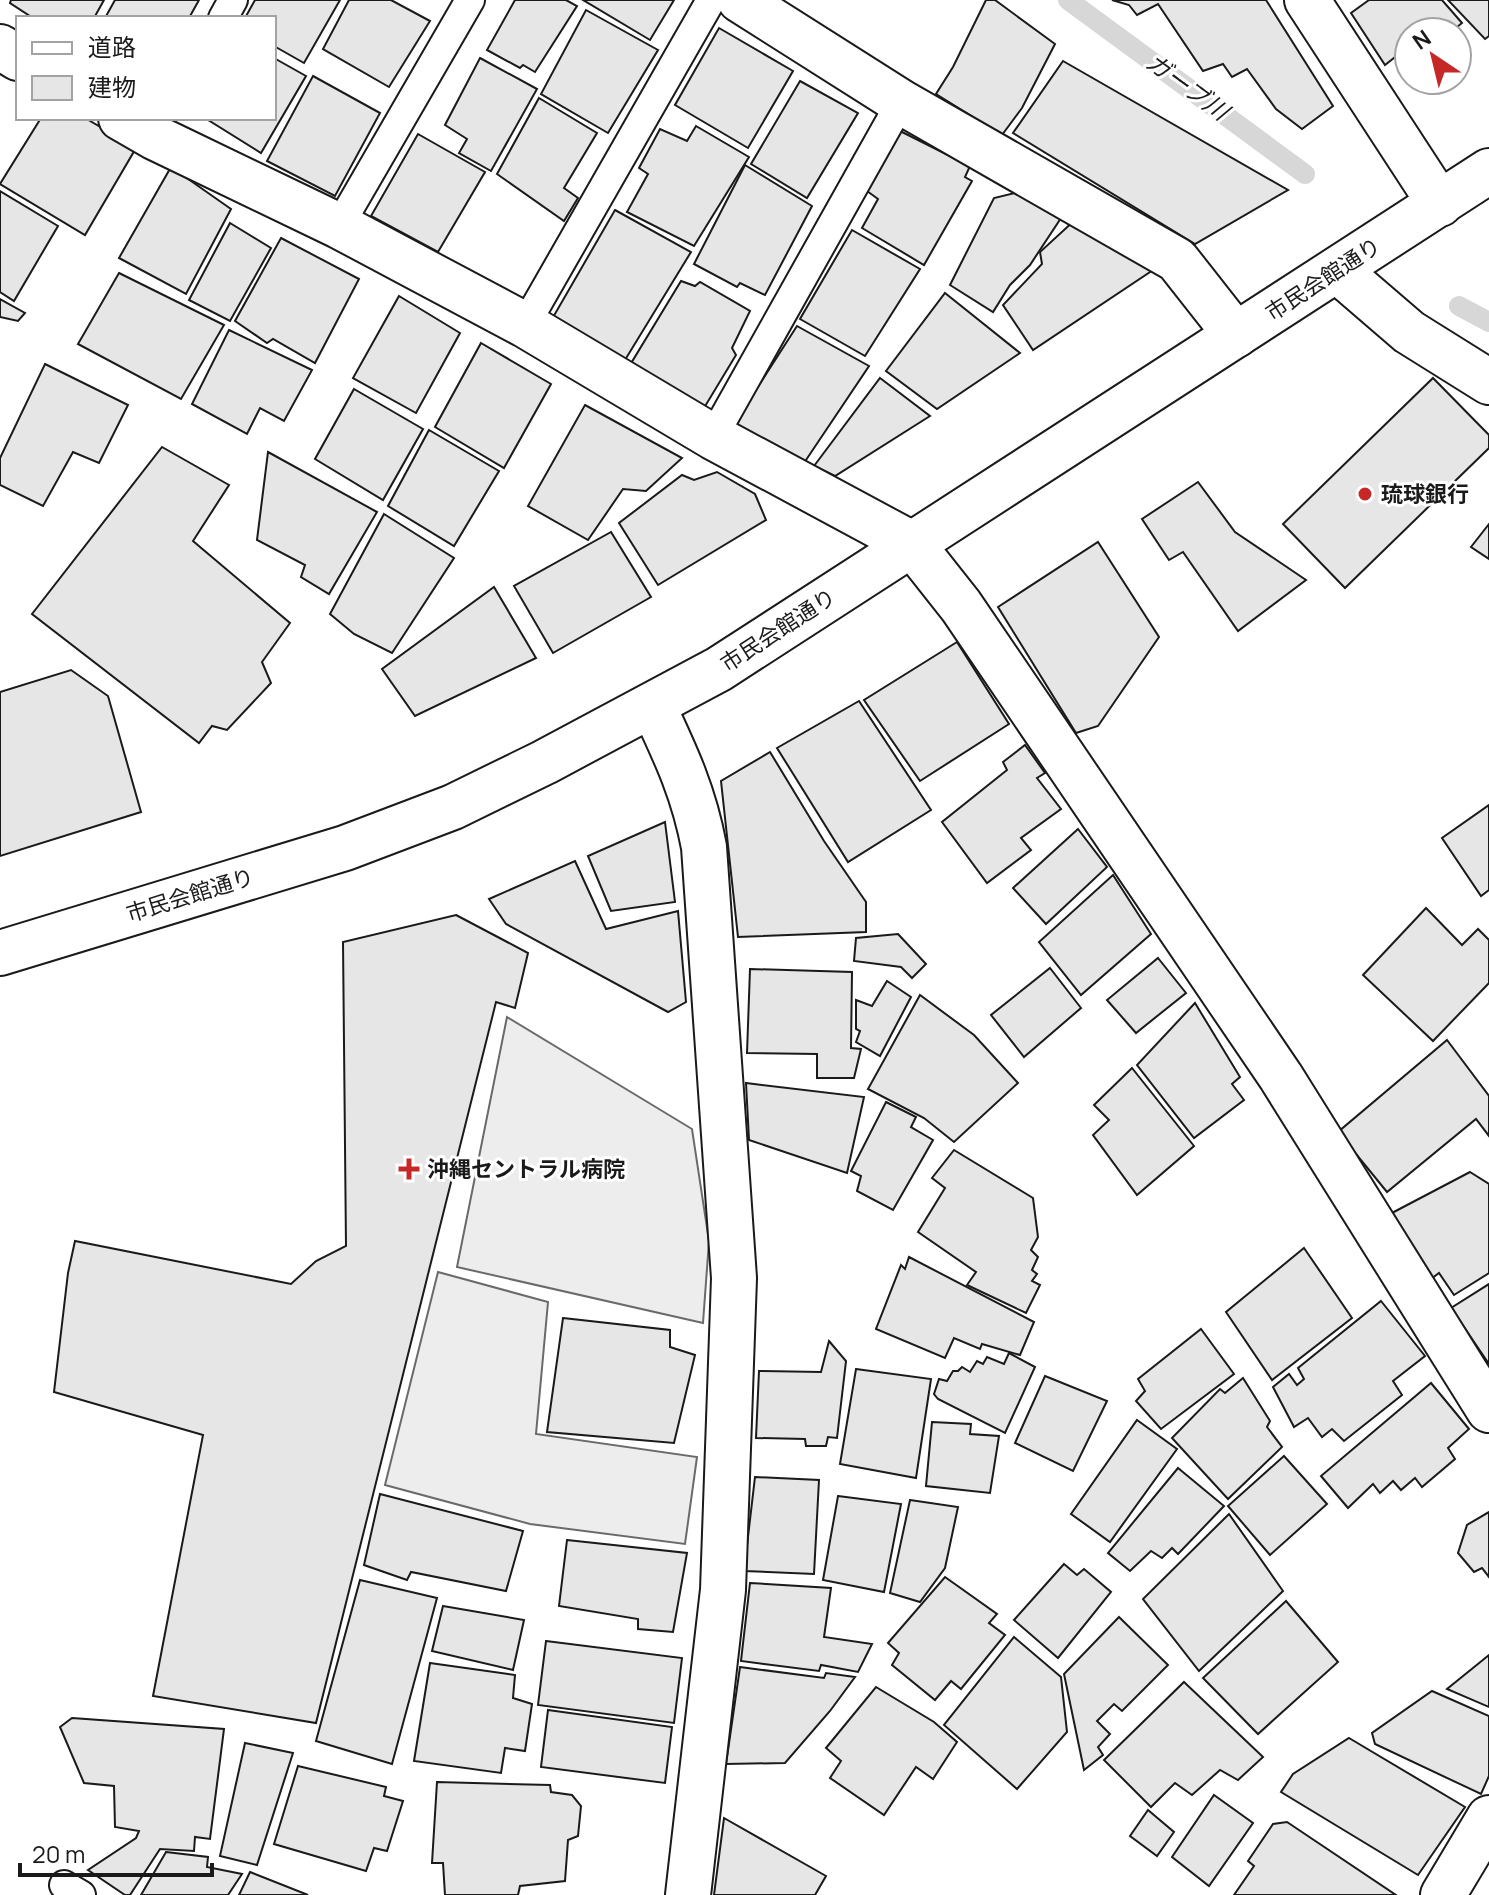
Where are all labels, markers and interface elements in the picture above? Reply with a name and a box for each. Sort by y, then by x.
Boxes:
legend [16,16,276,120]
north arrow [1393,16,1473,96]
text: N [1406,23,1437,56]
text: 道路 [88,30,136,63]
water label: ガーブ川 [1140,45,1238,129]
text: 建物 [88,70,136,103]
street label: 市民会館通り [1259,230,1387,328]
place label: 琉球銀行 [1381,479,1469,509]
marker: 琉球銀行 [1356,485,1374,503]
street label: 市民会館通り [714,581,842,679]
street label: 市民会館通り [122,861,258,929]
place label: 沖縄セントラル病院 [427,1154,625,1184]
marker: 沖縄セントラル病院 [398,1158,420,1180]
scale bar [20,1827,212,1877]
text: 20 m [32,1837,85,1870]

